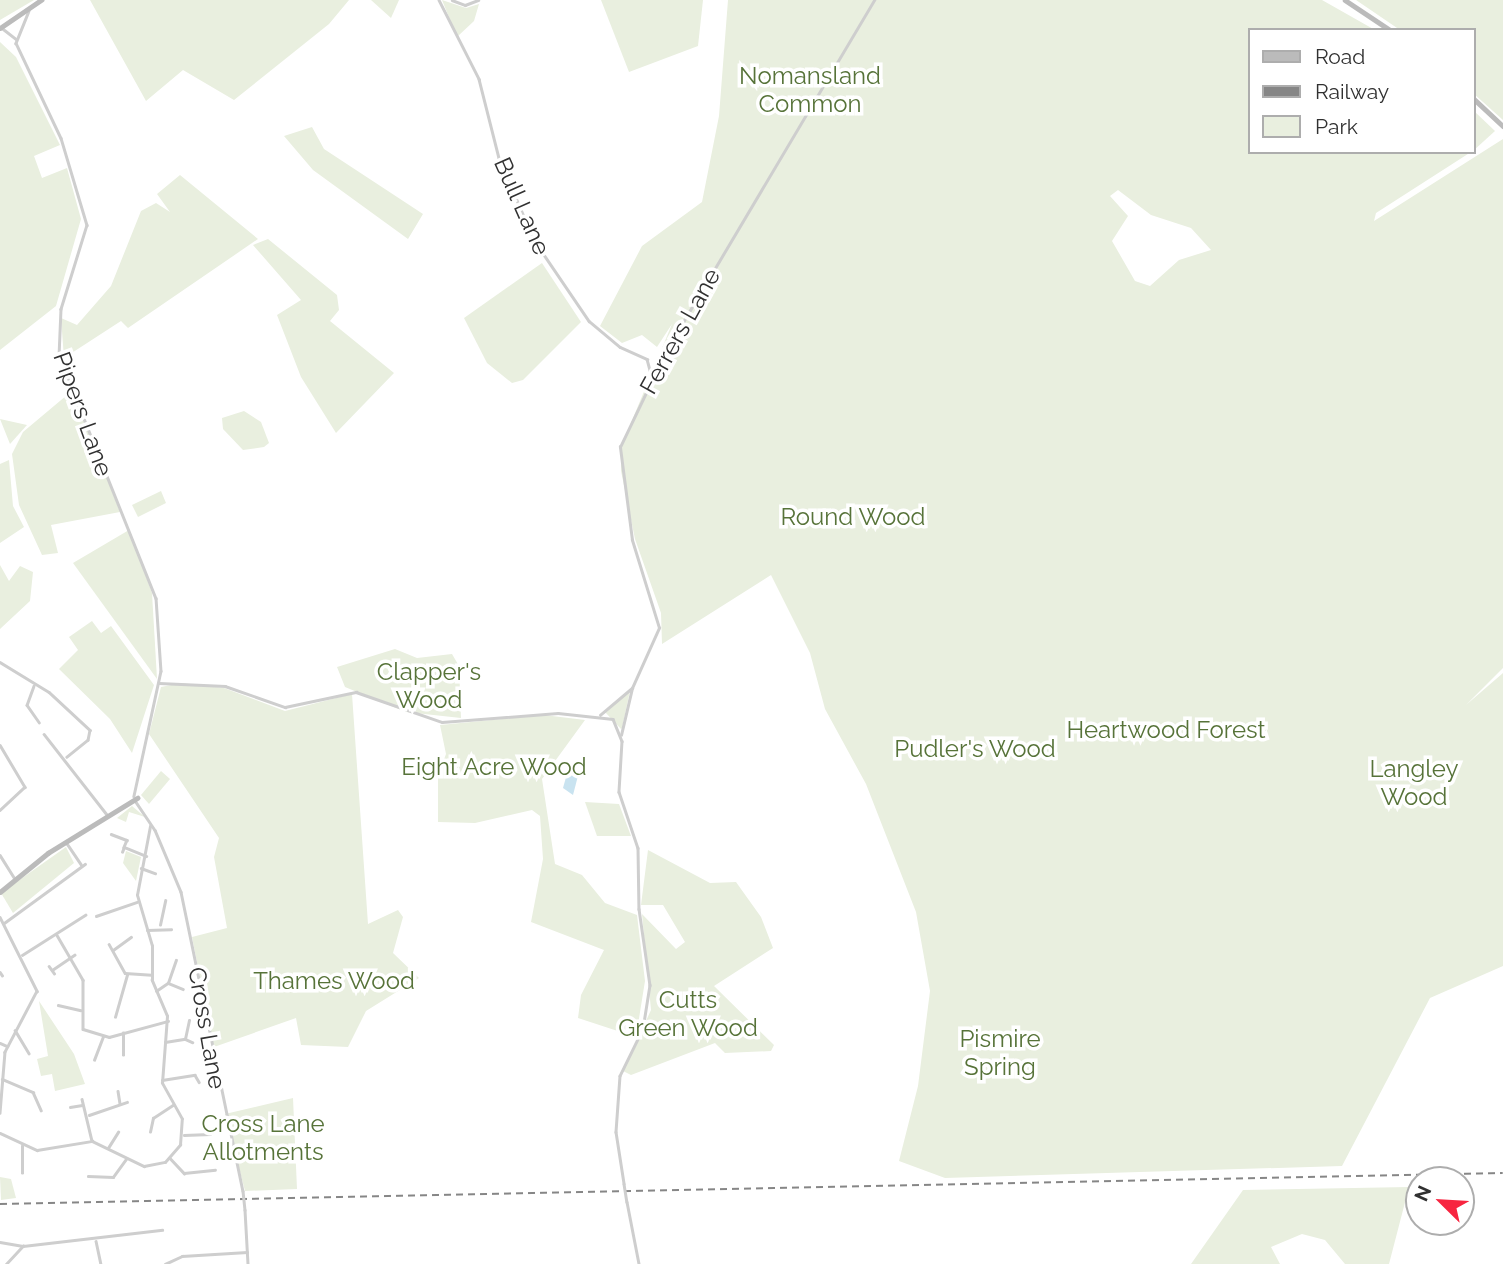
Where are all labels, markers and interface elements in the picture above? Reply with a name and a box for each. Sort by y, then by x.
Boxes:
legend [1248,28,1475,154]
text: Road [1315,44,1365,69]
park label: Nomansland Common [739,62,881,118]
text: Railway [1315,79,1389,104]
text: Park [1315,114,1358,139]
street label: Bull Lane [488,152,556,260]
street label: Ferrers Lane [634,263,726,399]
street label: Pipers Lane [47,348,119,480]
park label: Round Wood [780,503,926,531]
park label: Clapper's Wood [377,658,481,714]
park label: Heartwood Forest [1066,716,1266,744]
park label: Pudler's Wood [894,735,1056,763]
park label: Eight Acre Wood [401,753,587,781]
park label: Langley Wood [1369,755,1459,811]
street label: Cross Lane [182,965,232,1091]
park label: Thames Wood [253,967,415,995]
park label: Cutts Green Wood [618,986,758,1042]
park label: Pismire Spring [959,1025,1041,1081]
park label: Cross Lane Allotments [201,1110,325,1166]
north arrow [1405,1166,1475,1236]
text: N [1410,1182,1436,1204]

